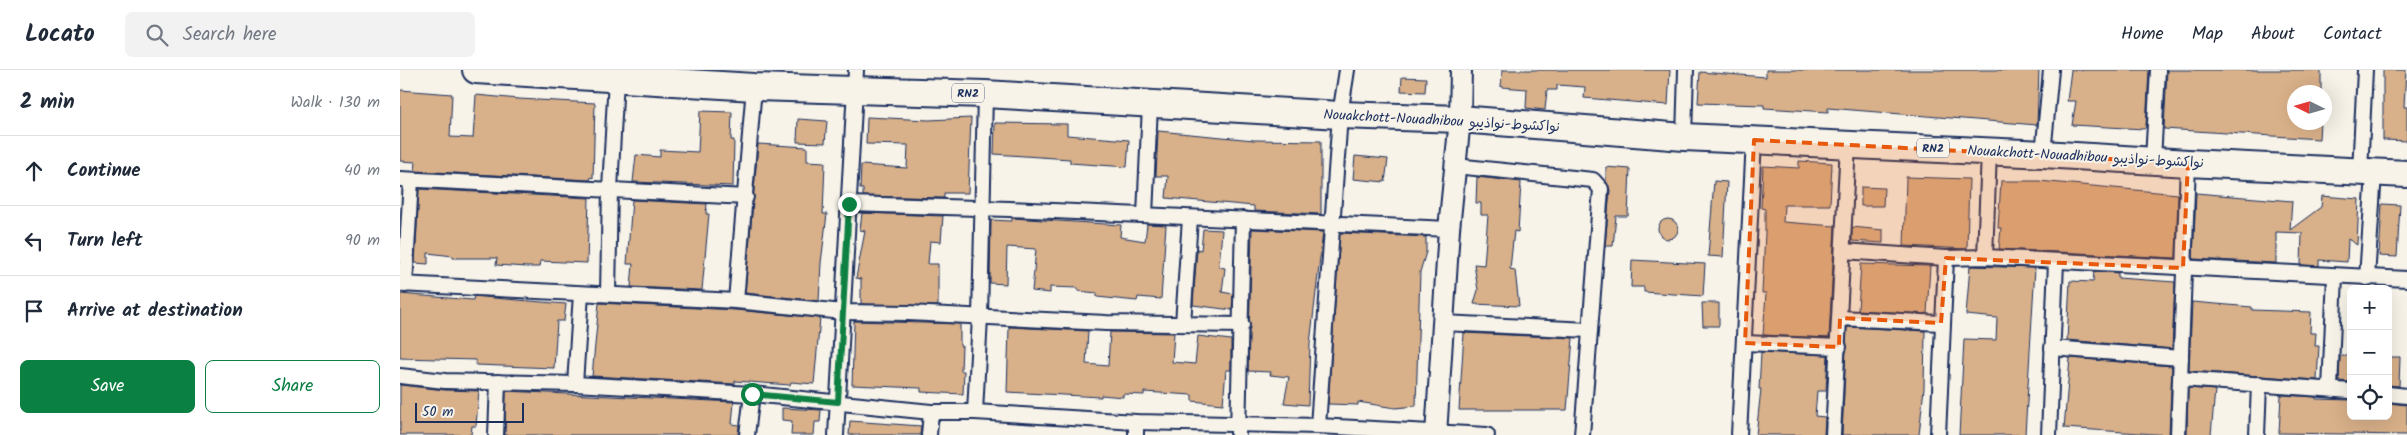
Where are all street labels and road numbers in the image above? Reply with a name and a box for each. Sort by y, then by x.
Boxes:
road number: RN2 [952,83,984,102]
street label: Nouakchott-Nouadhibou نواكشوط-نواذيبو [1323,104,1561,138]
road number: RN2 [1917,138,1949,158]
street label: Nouakchott-Nouadhibou نواكشوط-نواذيبو [1967,140,2205,174]

